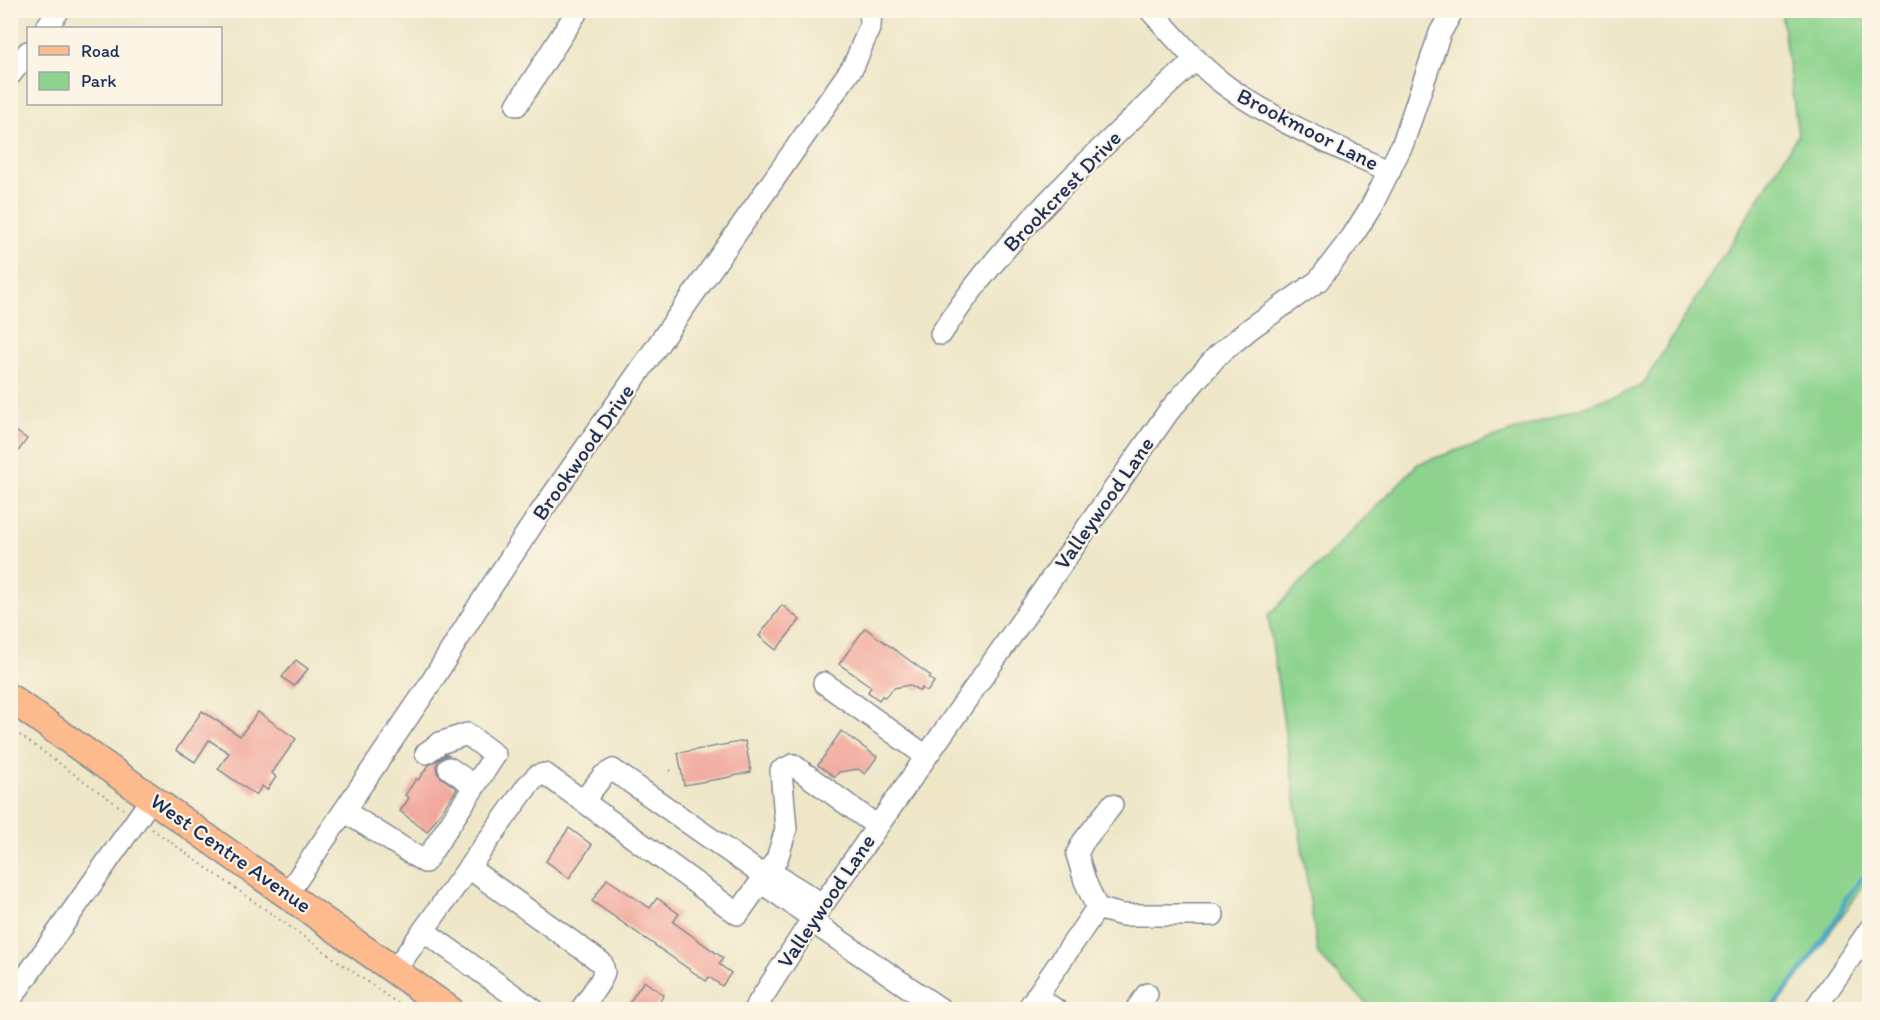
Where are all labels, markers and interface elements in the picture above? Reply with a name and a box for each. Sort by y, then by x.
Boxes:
legend [27,27,222,105]
text: Road [81,40,120,62]
text: Park [81,70,116,92]
street label: Brookmoor Lane [1233,82,1383,176]
street label: Brookcrest Drive [997,124,1127,258]
street label: Brookwood Drive [526,379,640,525]
street label: Valleywood Lane [1048,431,1160,575]
street label: West Centre Avenue [145,787,317,919]
street label: Valleywood Lane [771,829,881,973]

